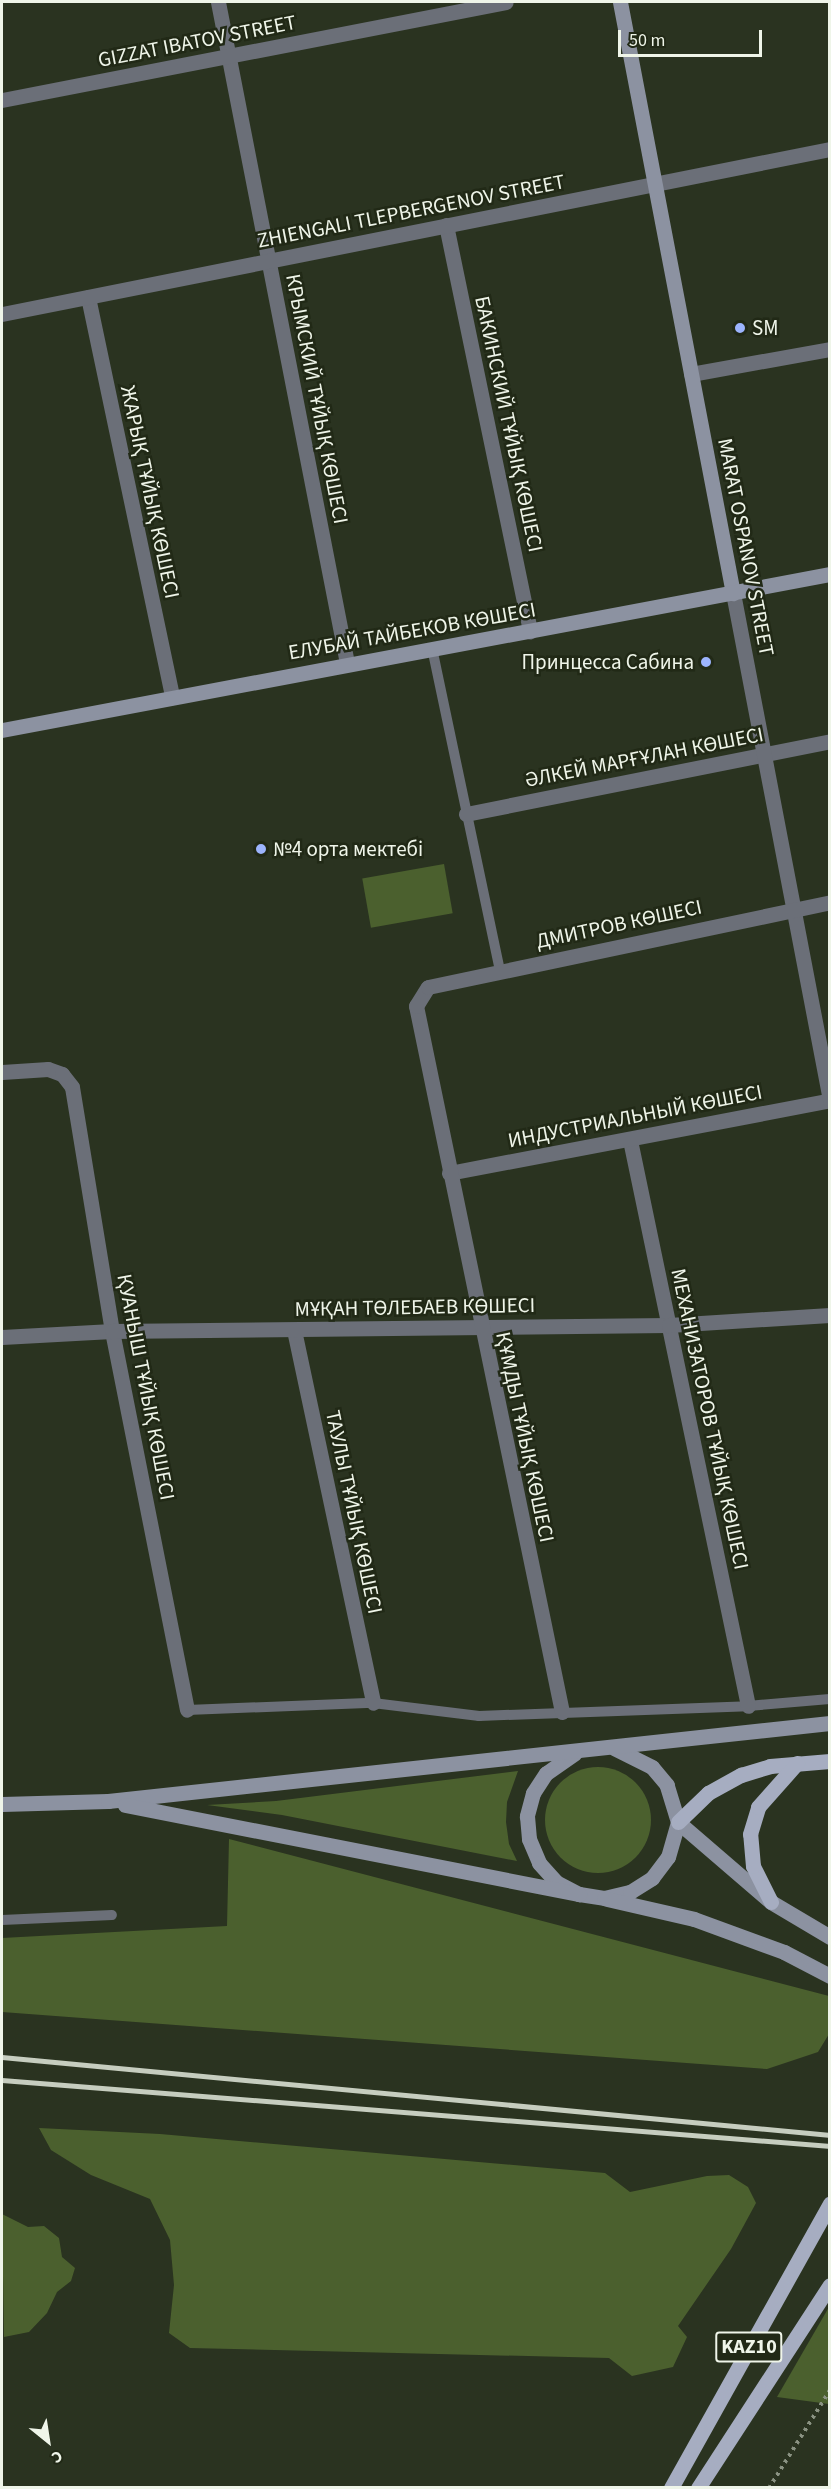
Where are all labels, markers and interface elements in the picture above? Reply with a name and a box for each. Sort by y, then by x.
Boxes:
street label: GIZZAT IBATOV STREET [96,9,298,73]
scale bar [621,18,765,56]
text: 50 m [629,28,665,53]
street label: ZHIENGALI TLEPBERGENOV STREET [255,169,567,253]
street label: КРЫМСКИЙ ТҰЙЫҚ КӨШЕСІ [280,272,354,526]
street label: БАКИНСКИЙ ТҰЙЫҚ КӨШЕСІ [470,294,548,554]
place label: SM [752,315,778,341]
marker: SM [733,321,747,335]
street label: ЖАРЫҚ ТҰЙЫҚ КӨШЕСІ [115,383,185,601]
street label: MARAT OSPANOV STREET [713,436,779,658]
street label: ЕЛУБАЙ ТАЙБЕКОВ КӨШЕСІ [286,597,538,665]
place label: Принцесса Сабина [521,649,694,675]
marker: Принцесса Сабина [699,655,713,669]
street label: ӘЛКЕЙ МАРҒҰЛАН КӨШЕСІ [522,721,766,793]
place label: №4 орта мектебі [273,836,423,862]
marker: №4 орта мектебі [254,842,268,856]
street label: ДМИТРОВ КӨШЕСІ [534,894,704,954]
street label: ИНДУСТРИАЛЬНЫЙ КӨШЕСІ [506,1079,764,1153]
street label: МЕХАНИЗАТОРОВ ТҰЙЫҚ КӨШЕСІ [666,1266,754,1572]
street label: ҚУАНЫШ ТҰЙЫҚ КӨШЕСІ [112,1272,180,1502]
street label: МҰҚАН ТӨЛЕБАЕВ КӨШЕСІ [295,1292,535,1322]
street label: ҚҰМДЫ ТҰЙЫҚ КӨШЕСІ [490,1329,560,1545]
street label: ТАУЛЫ ТҰЙЫҚ КӨШЕСІ [320,1408,388,1616]
road number: KAZ10 [714,2330,783,2364]
north arrow [18,2411,78,2471]
text: С [47,2445,67,2468]

